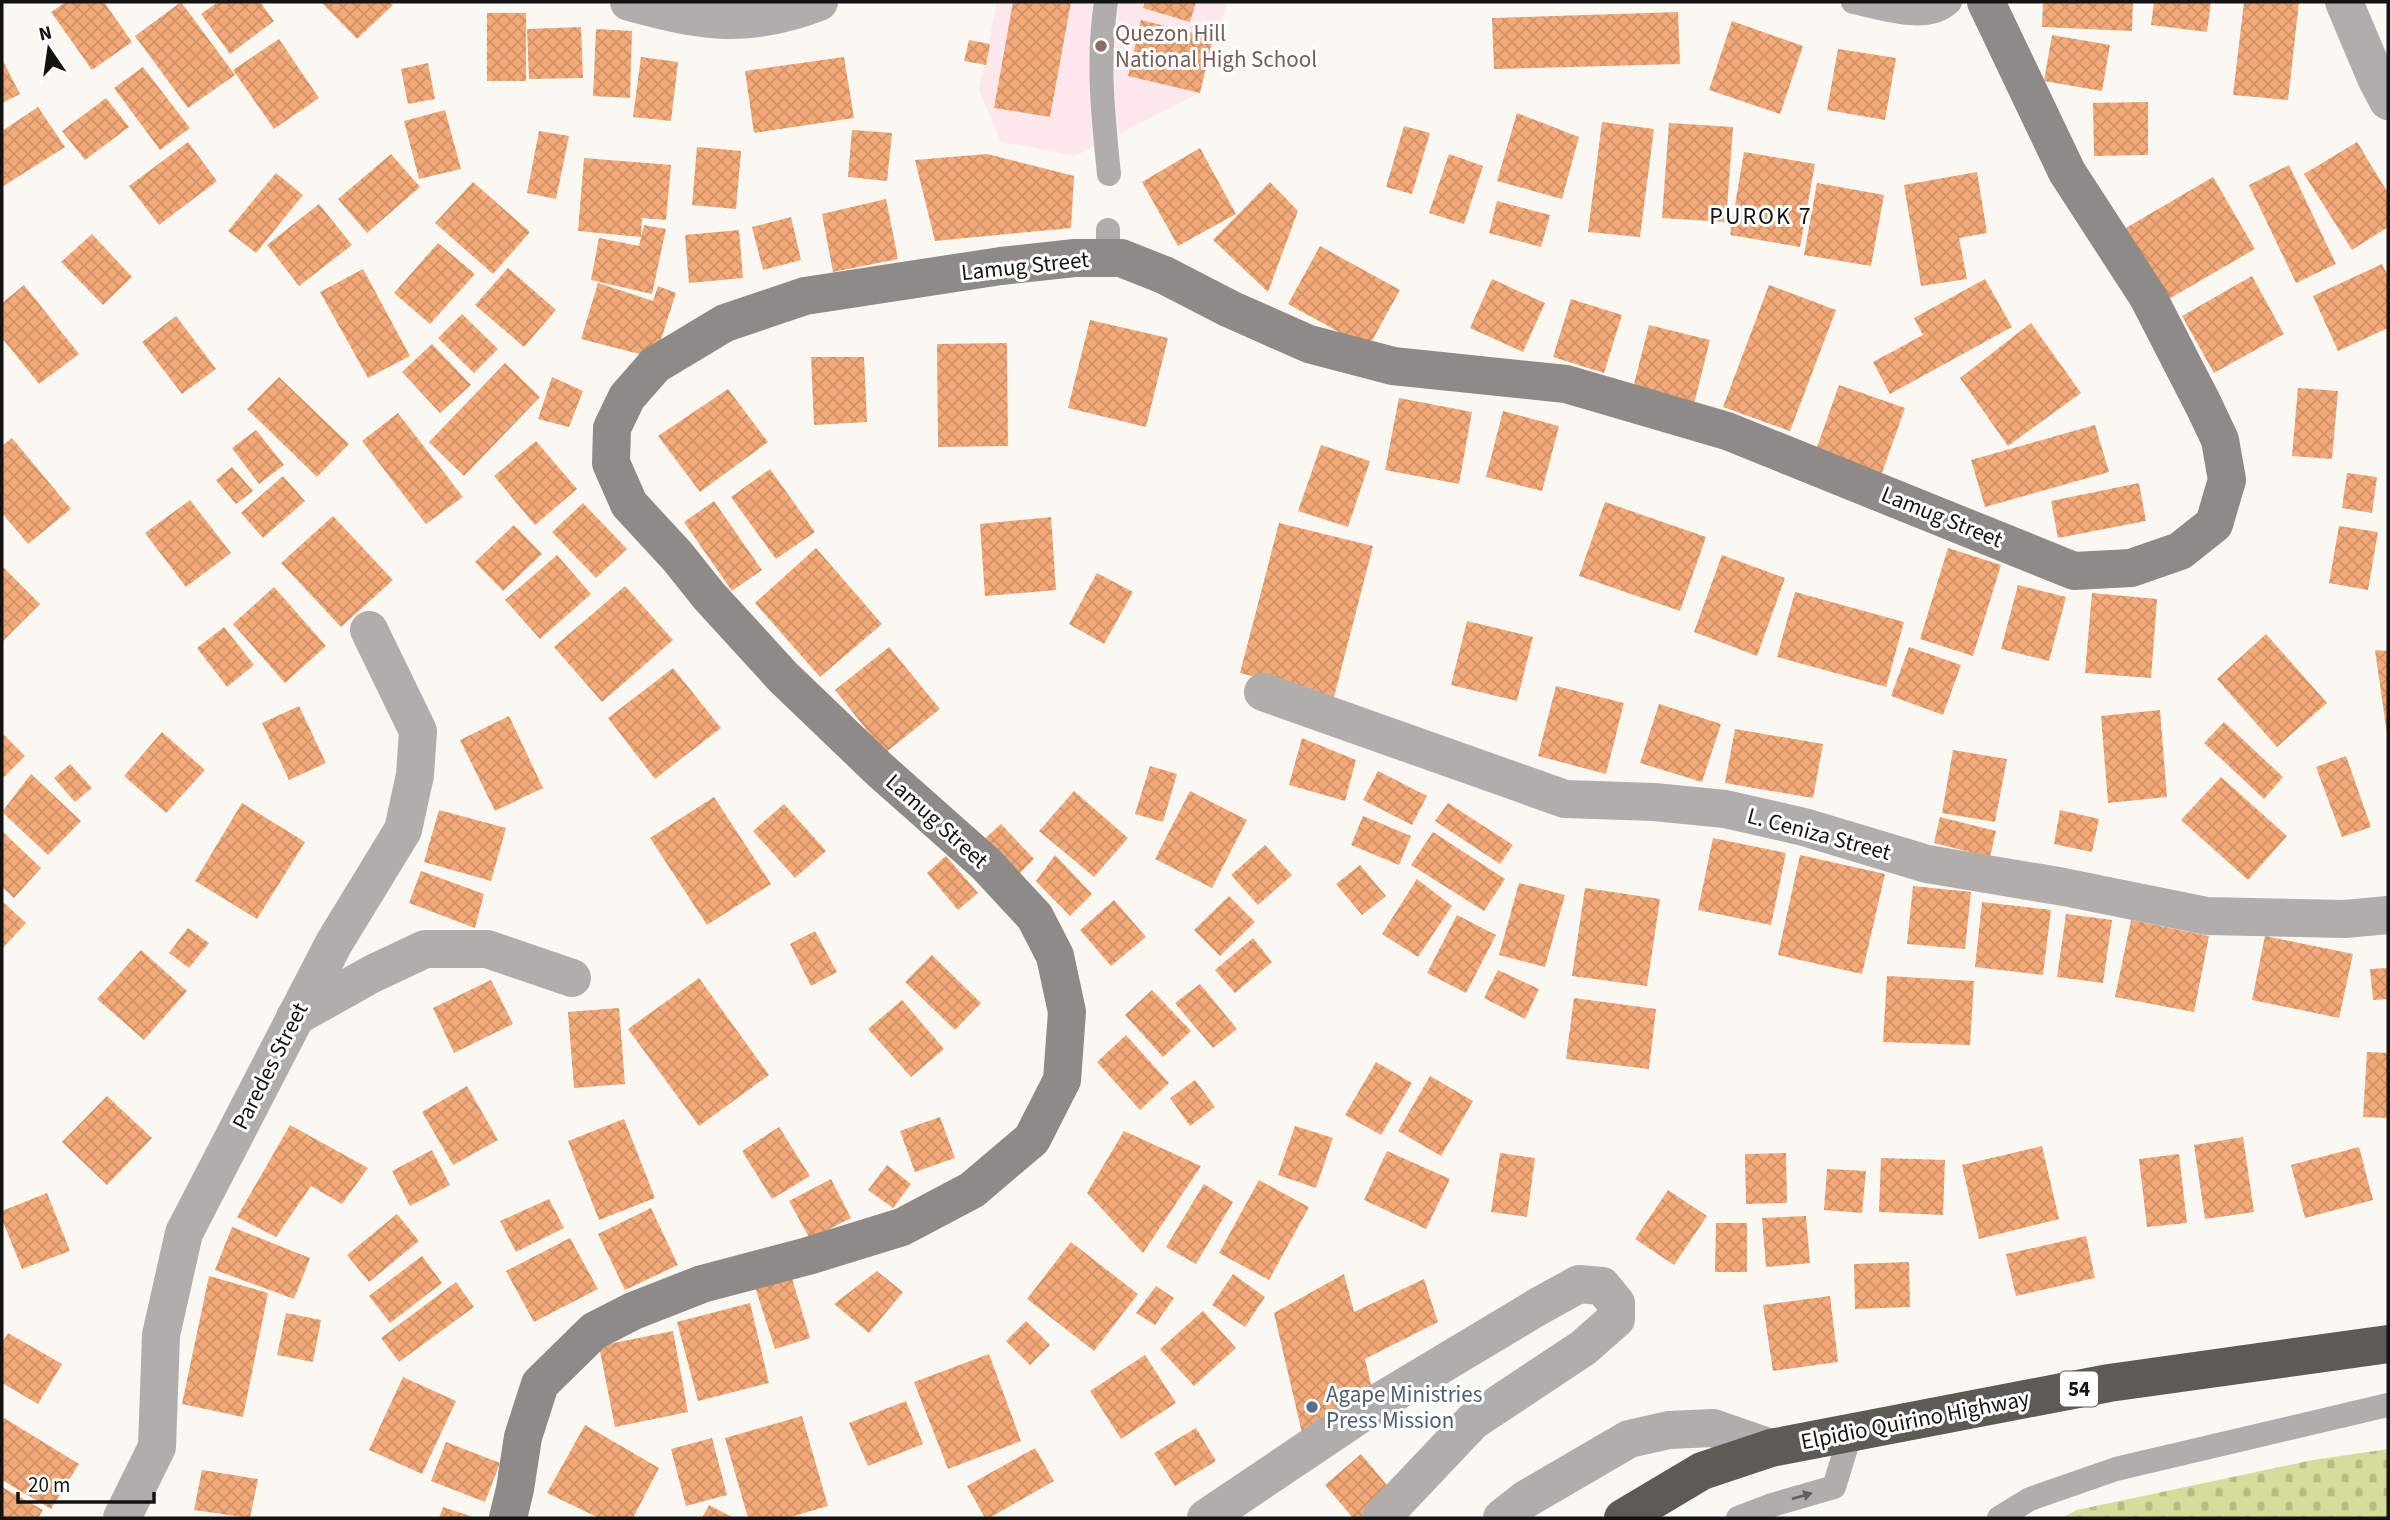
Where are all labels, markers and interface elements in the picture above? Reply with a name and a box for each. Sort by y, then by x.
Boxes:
north arrow [14,14,84,84]
place label: Quezon Hill National High School [1115,17,1317,76]
text: N [36,19,55,48]
marker: Quezon Hill National High School [1093,38,1109,54]
district label: PUROK 7 [1709,199,1813,234]
street label: Lamug Street [960,243,1091,289]
street label: Lamug Street [1876,478,2008,556]
street label: Lamug Street [878,766,996,876]
street label: L. Ceniza Street [1744,799,1895,869]
street label: Paredes Street [224,996,316,1135]
road number: 54 [2060,1372,2098,1406]
place label: Agape Ministries Press Mission [1326,1378,1482,1437]
street label: Elpidio Quirino Highway [1798,1382,2032,1458]
marker: Agape Ministries Press Mission [1304,1399,1320,1415]
scale bar [18,1460,154,1504]
text: 20 m [28,1470,70,1500]
one-way arrow [1792,1490,1813,1500]

